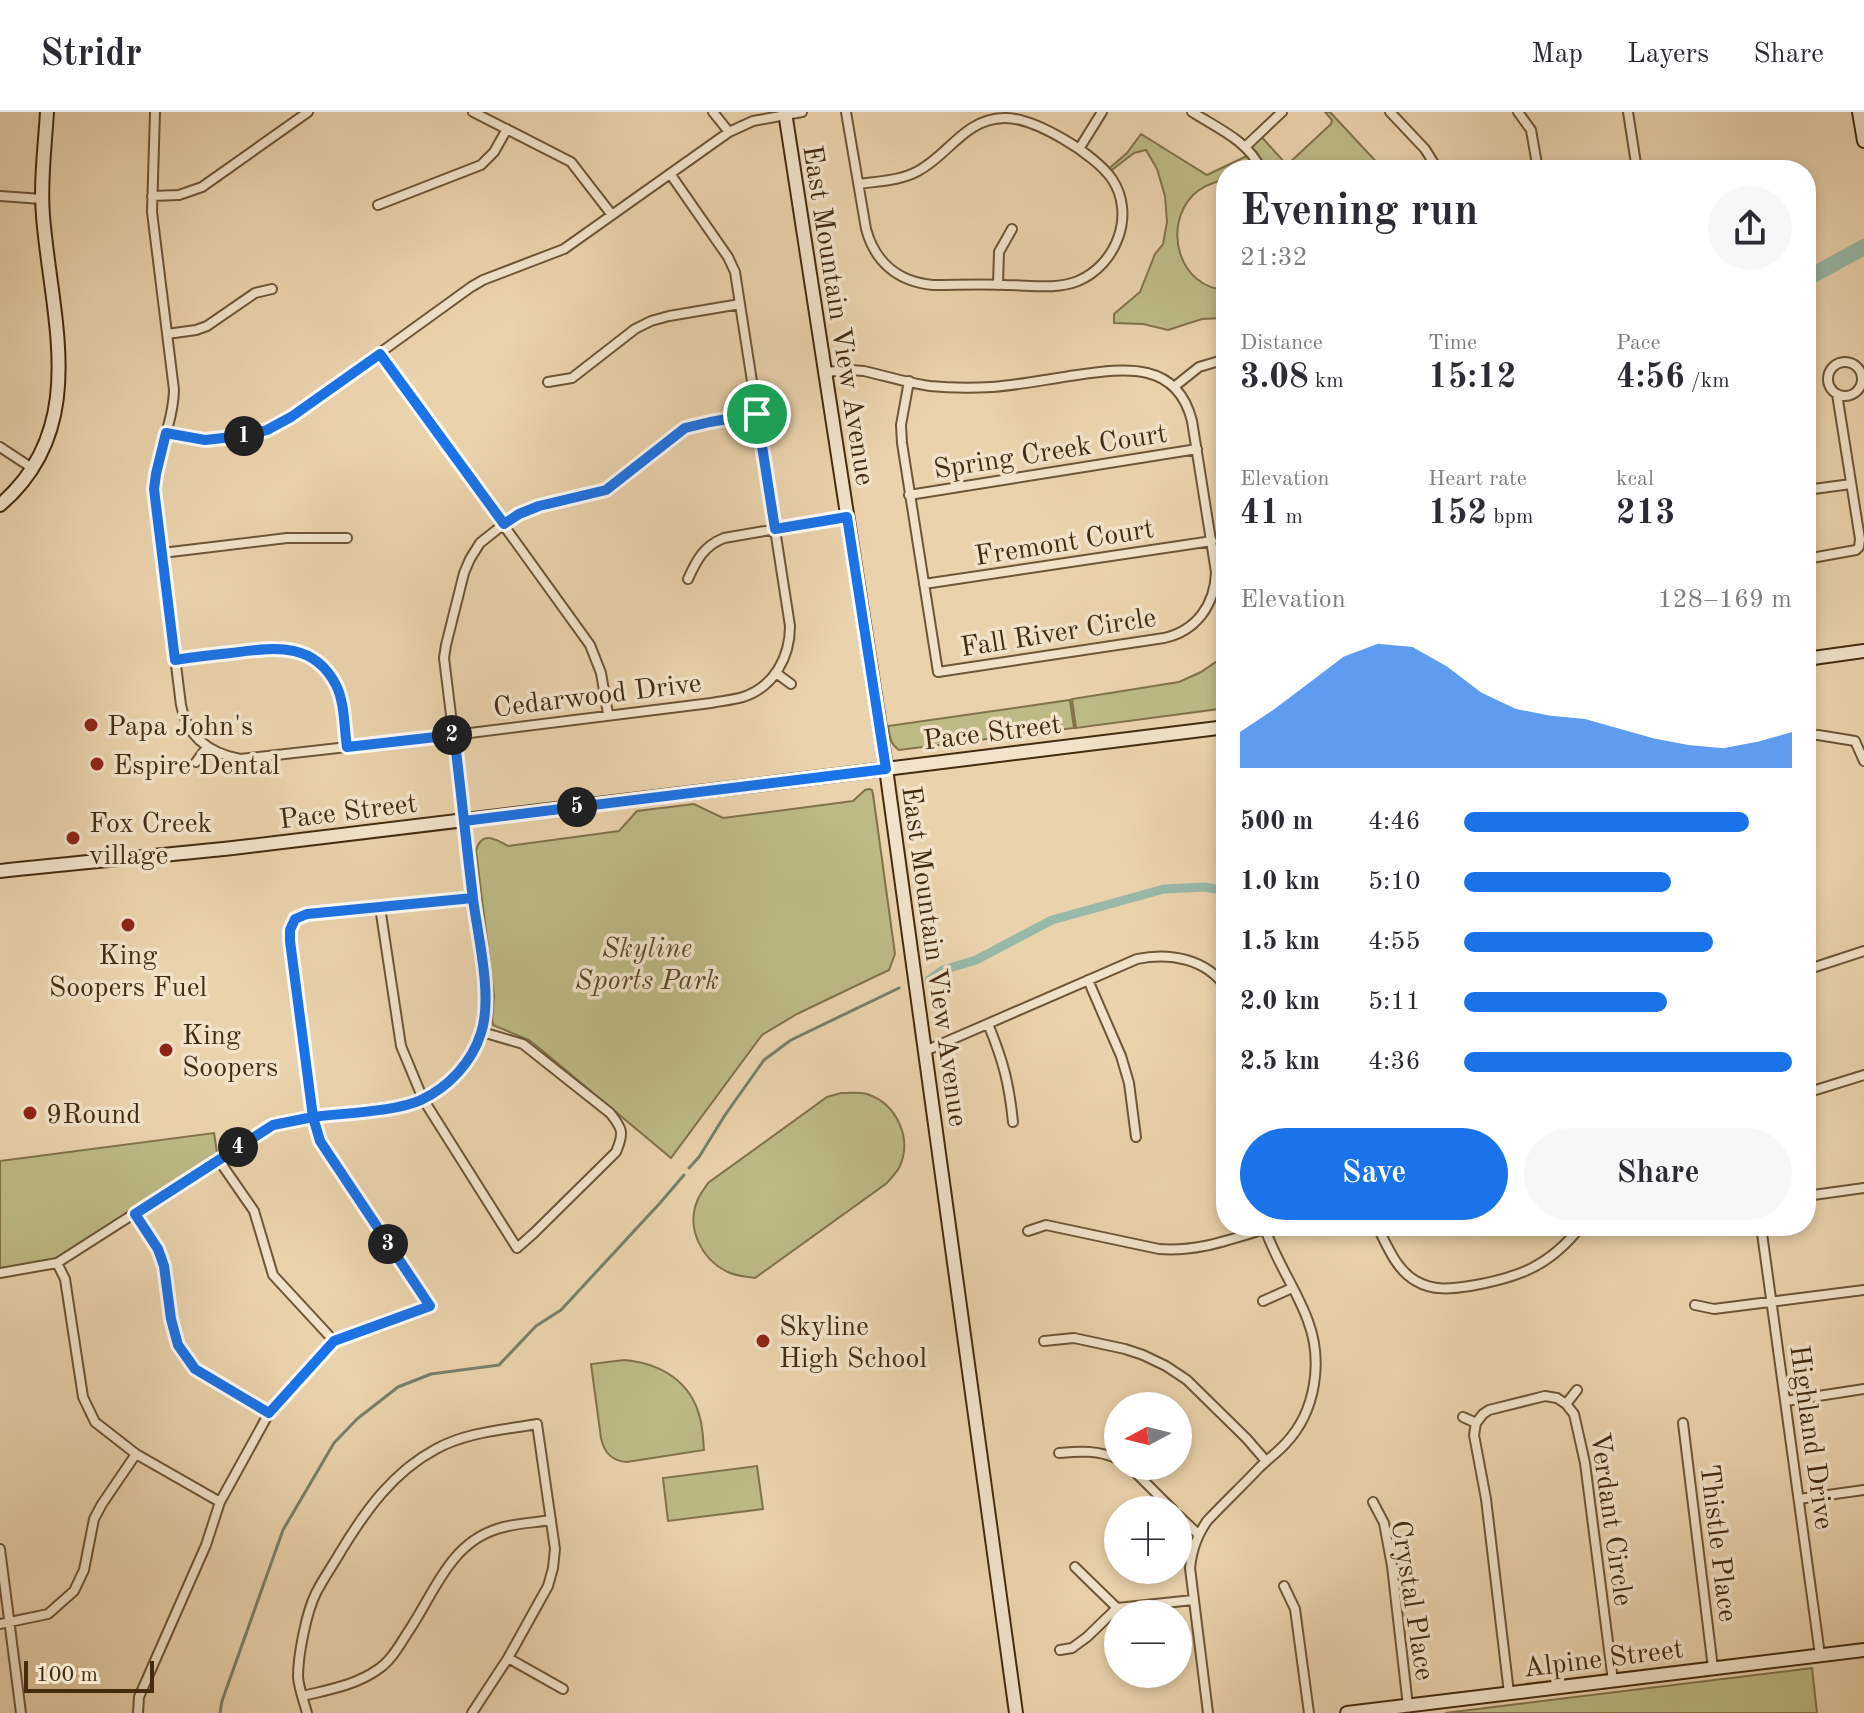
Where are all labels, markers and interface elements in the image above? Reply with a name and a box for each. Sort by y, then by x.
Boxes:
text: Stridr [40,36,142,74]
text: Map [1531,41,1583,69]
text: Layers [1627,41,1709,69]
text: Share [1753,41,1824,69]
street label: East Mountain View Avenue [796,143,878,487]
button: share [1708,186,1792,270]
text: Evening run [1240,190,1478,234]
text: 21:32 [1240,245,1308,271]
text: Distance [1240,332,1323,354]
text: Time [1428,332,1477,354]
text: Pace [1616,332,1661,354]
text: 3.08 [1240,361,1309,395]
text: 15:12 [1428,361,1516,395]
text: 4:56 [1616,361,1685,395]
text: km [1309,370,1344,392]
text: /km [1685,370,1730,392]
pin [723,380,791,448]
icon: arrive [735,392,779,436]
pin: 1 [224,416,264,456]
street label: Spring Creek Court [932,421,1169,485]
text: 1 [238,425,250,447]
text: Elevation [1240,468,1330,490]
text: Heart rate [1428,468,1527,490]
text: kcal [1616,468,1654,490]
text: 41 [1240,497,1279,531]
text: 152 [1428,497,1487,531]
text: 213 [1616,497,1675,531]
text: m [1279,506,1303,528]
text: bpm [1487,506,1533,528]
street label: Fremont Court [973,516,1156,572]
text: Elevation [1240,587,1346,613]
text: 128–169 m [1657,587,1792,613]
street label: Fall River Circle [959,605,1158,663]
street label: Cedarwood Drive [492,670,703,724]
street label: Pace Street [922,712,1063,756]
place label: Papa John's [107,714,253,742]
pin: 2 [432,715,472,755]
marker: Papa John's [82,716,100,734]
text: 2 [446,724,458,746]
place label: Espire Dental [113,753,280,781]
marker: Espire Dental [88,755,106,773]
street label: East Mountain View Avenue [895,784,971,1129]
pin: 5 [557,787,597,827]
street label: Pace Street [278,791,419,835]
text: 5 [571,796,583,818]
text: 500 m [1240,809,1313,835]
text: 4:46 [1368,809,1421,835]
place label: Fox Creek village [89,811,212,871]
marker: Fox Creek village [64,829,82,847]
text: 1.0 km [1240,869,1320,895]
text: 5:10 [1368,869,1421,895]
marker: King Soopers Fuel [119,916,137,934]
text: 1.5 km [1240,929,1320,955]
text: 4:55 [1368,929,1421,955]
park label: Skyline Sports Park [575,936,719,996]
place label: King Soopers Fuel [49,943,207,1003]
text: 2.0 km [1240,989,1320,1015]
text: 5:11 [1368,989,1421,1015]
place label: King Soopers [182,1023,278,1083]
marker: King Soopers [157,1041,175,1059]
text: 2.5 km [1240,1049,1320,1075]
text: 4:36 [1368,1049,1421,1075]
place label: 9Round [46,1102,141,1130]
marker: 9Round [21,1104,39,1122]
pin: 4 [218,1127,258,1167]
button: Save [1240,1128,1508,1220]
button: Share [1524,1128,1792,1220]
text: 4 [232,1136,244,1158]
pin: 3 [368,1224,408,1264]
text: 3 [382,1233,394,1255]
place label: Skyline High School [779,1314,927,1374]
marker: Skyline High School [754,1332,772,1350]
street label: Highland Drive [1783,1343,1837,1532]
north arrow [1104,1392,1192,1480]
map controls [1104,1392,1192,1688]
street label: Verdant Circle [1584,1431,1636,1608]
street label: Thistle Place [1693,1463,1741,1624]
button: + [1104,1496,1192,1584]
street label: Crystal Place [1385,1518,1438,1683]
button: − [1104,1600,1192,1688]
street label: Alpine Street [1522,1636,1685,1684]
scale bar [24,1657,154,1693]
text: 100 m [36,1664,98,1686]

